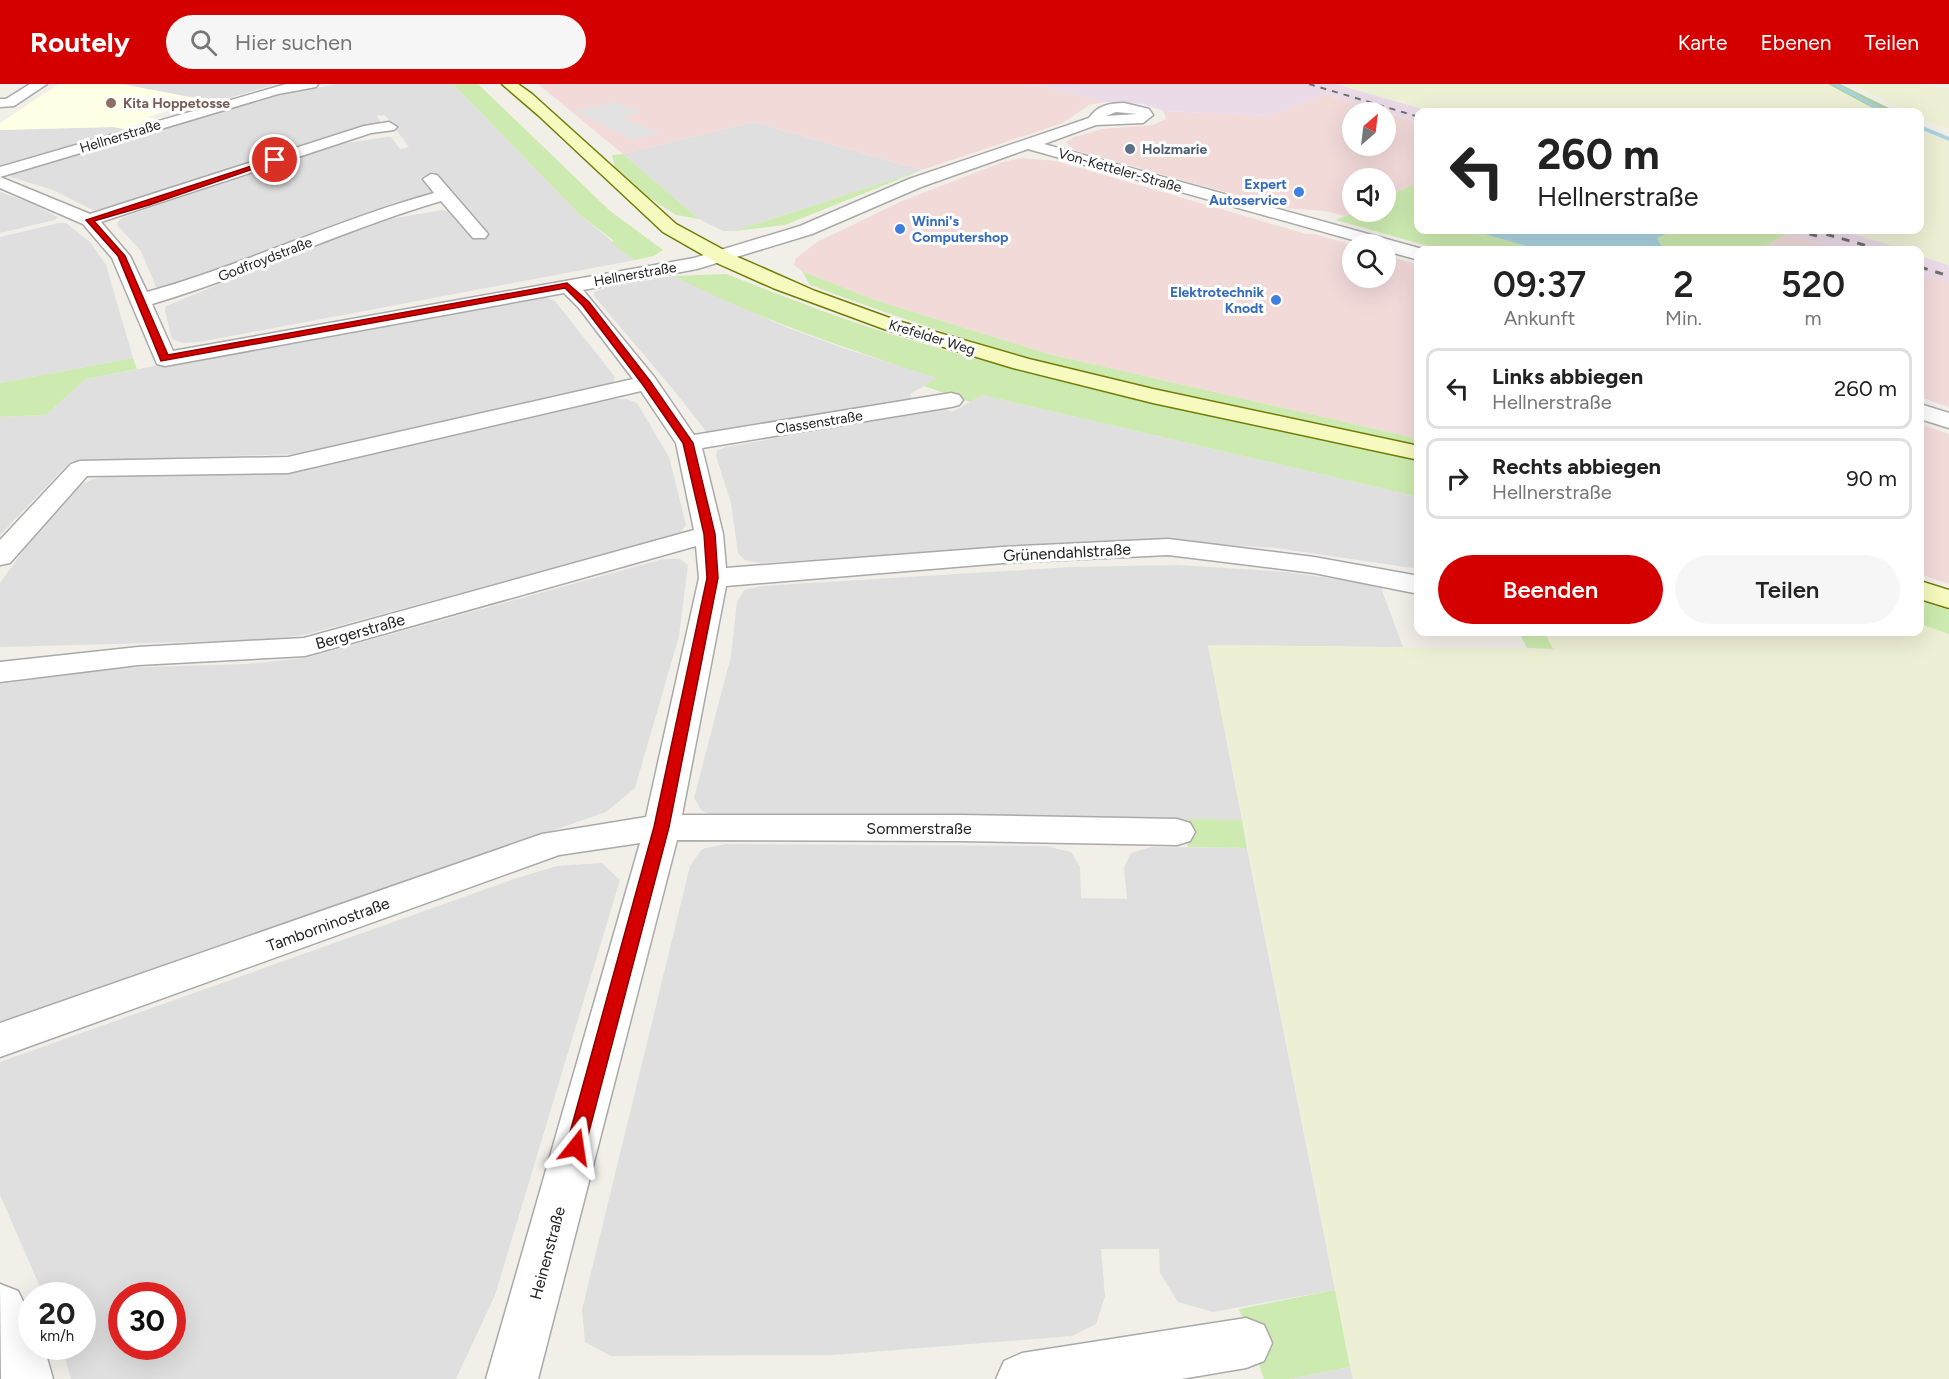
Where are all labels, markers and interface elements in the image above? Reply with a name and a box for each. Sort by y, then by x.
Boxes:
search box [166,15,586,69]
text: Routely [30,25,130,59]
icon: search [187,26,220,59]
text: Hier suchen [235,29,352,56]
text: Karte [1678,30,1727,55]
text: Ebenen [1760,30,1832,55]
text: Teilen [1865,30,1919,55]
place label: Kita Hoppetosse [123,95,230,112]
marker: Kita Hoppetosse [104,96,118,110]
north arrow [1342,102,1396,156]
map controls [1342,102,1396,288]
street label: Hellnerstraße [78,116,163,157]
text: 260 m [1537,129,1660,180]
icon: left [1438,132,1516,210]
pin [249,134,300,185]
place label: Holzmarie [1142,141,1207,158]
marker: Holzmarie [1123,142,1137,156]
icon: arrive [258,143,291,176]
street label: Von-Ketteler-Straße [1056,145,1184,196]
button: sound [1342,168,1396,222]
place label: Expert Autoservice [1209,176,1287,209]
text: Hellnerstraße [1537,180,1699,213]
marker: Expert Autoservice [1292,185,1306,199]
place label: Winni's Computershop [912,213,1008,246]
marker: Winni's Computershop [893,222,907,236]
street label: Godfroydstraße [216,234,315,285]
button: search [1342,234,1396,288]
street label: Hellnerstraße [592,259,678,290]
text: 09:37 [1493,263,1586,306]
text: 2 [1673,263,1694,306]
text: 520 [1781,263,1845,306]
place label: Elektrotechnik Knodt [1170,284,1264,317]
marker: Elektrotechnik Knodt [1269,293,1283,307]
text: Ankunft [1504,306,1575,330]
text: Min. [1665,306,1702,330]
text: m [1804,306,1821,330]
street label: Krefelder Weg [887,316,977,359]
text: Links abbiegen [1492,363,1643,390]
icon: left [1441,372,1474,405]
text: 260 m [1834,375,1897,402]
text: Hellnerstraße [1492,390,1612,414]
street label: Classenstraße [774,407,864,438]
text: Rechts abbiegen [1492,453,1661,480]
icon: right [1441,462,1474,495]
text: 90 m [1846,465,1897,492]
text: Hellnerstraße [1492,480,1612,504]
street label: Grünendahlstraße [1003,540,1132,565]
button: Beenden [1438,555,1663,624]
button: Teilen [1675,555,1900,624]
street label: Bergerstraße [313,610,407,653]
street label: Sommerstraße [866,819,972,838]
street label: Tamborninostraße [264,893,392,956]
position arrow [544,1115,608,1179]
street label: Heinenstraße [526,1204,569,1302]
speed limit sign: 30 [108,1282,186,1360]
text: 20 [39,1295,75,1332]
text: km/h [40,1327,74,1345]

